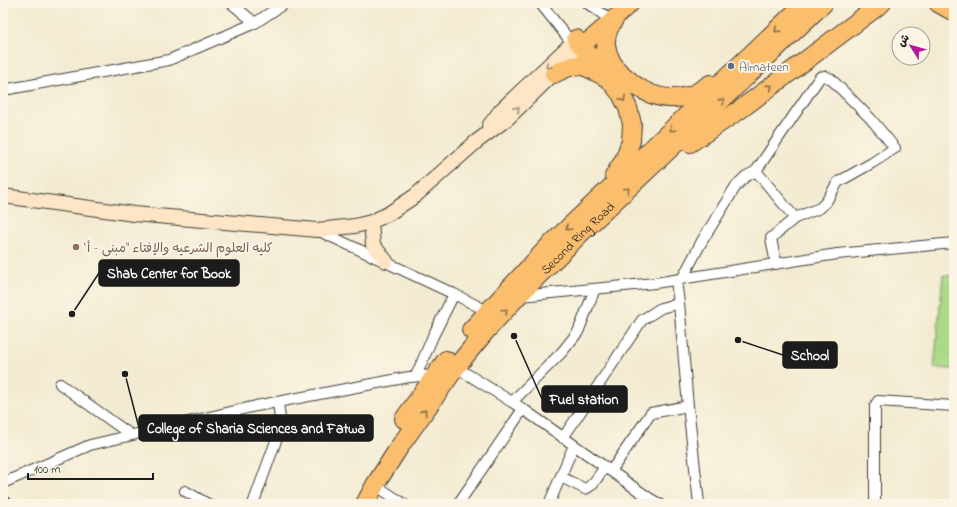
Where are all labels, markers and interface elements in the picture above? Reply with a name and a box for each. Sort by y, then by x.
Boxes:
one-way arrow [774,25,782,33]
north arrow [891,26,931,66]
text: ش [894,31,914,50]
place label: Almateen [739,58,789,77]
one-way arrow [545,61,552,68]
marker: Almateen [726,61,736,71]
one-way arrow [766,85,773,92]
one-way arrow [618,94,625,102]
one-way arrow [717,98,725,105]
one-way arrow [512,106,520,114]
one-way arrow [669,124,677,132]
one-way arrow [622,187,630,195]
street label: Second Ring Road [537,197,620,279]
one-way arrow [565,223,573,231]
place label: "كليه العلوم الشرعيه والإفتاء "مبنى - أ [84,239,273,258]
marker: "كليه العلوم الشرعيه والإفتاء "مبنى - أ [71,242,81,252]
callout: Shab Center for Book [99,260,239,286]
text: Shab Center for Book [107,264,232,285]
one-way arrow [500,308,507,315]
callout: School [783,342,837,368]
text: School [791,346,830,367]
callout: Fuel station [542,386,627,412]
text: Fuel station [549,390,619,411]
one-way arrow [419,409,427,416]
callout: College of Sharia Sciences and Fatwa [139,415,373,441]
text: College of Sharia Sciences and Fatwa [147,419,365,442]
scale bar [28,455,153,481]
text: 100 m [34,461,61,479]

